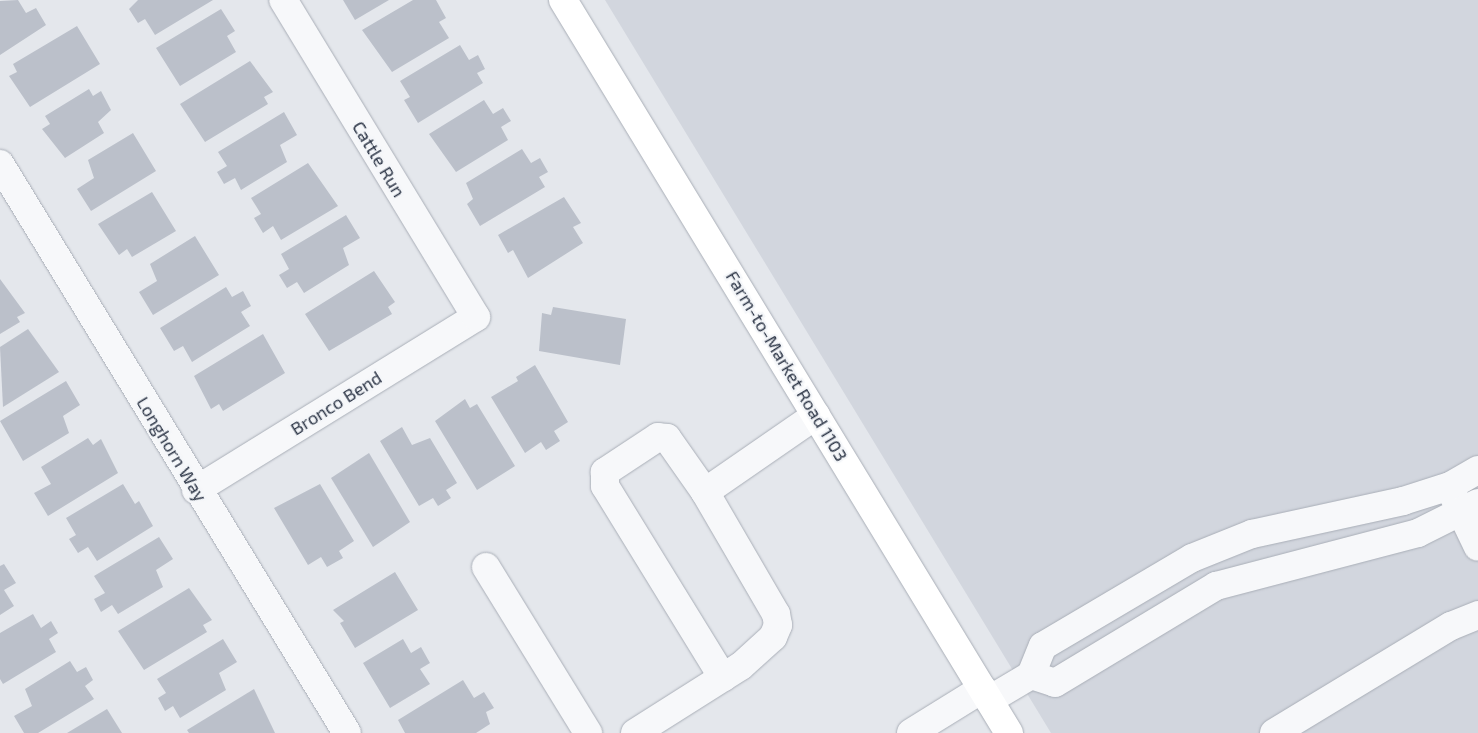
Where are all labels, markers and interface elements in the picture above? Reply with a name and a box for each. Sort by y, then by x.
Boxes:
street label: Cattle Run [348,117,410,201]
street label: Farm-to-Market Road 1103 [722,267,852,465]
street label: Bronco Bend [286,366,386,440]
street label: Longhorn Way [132,393,212,505]

